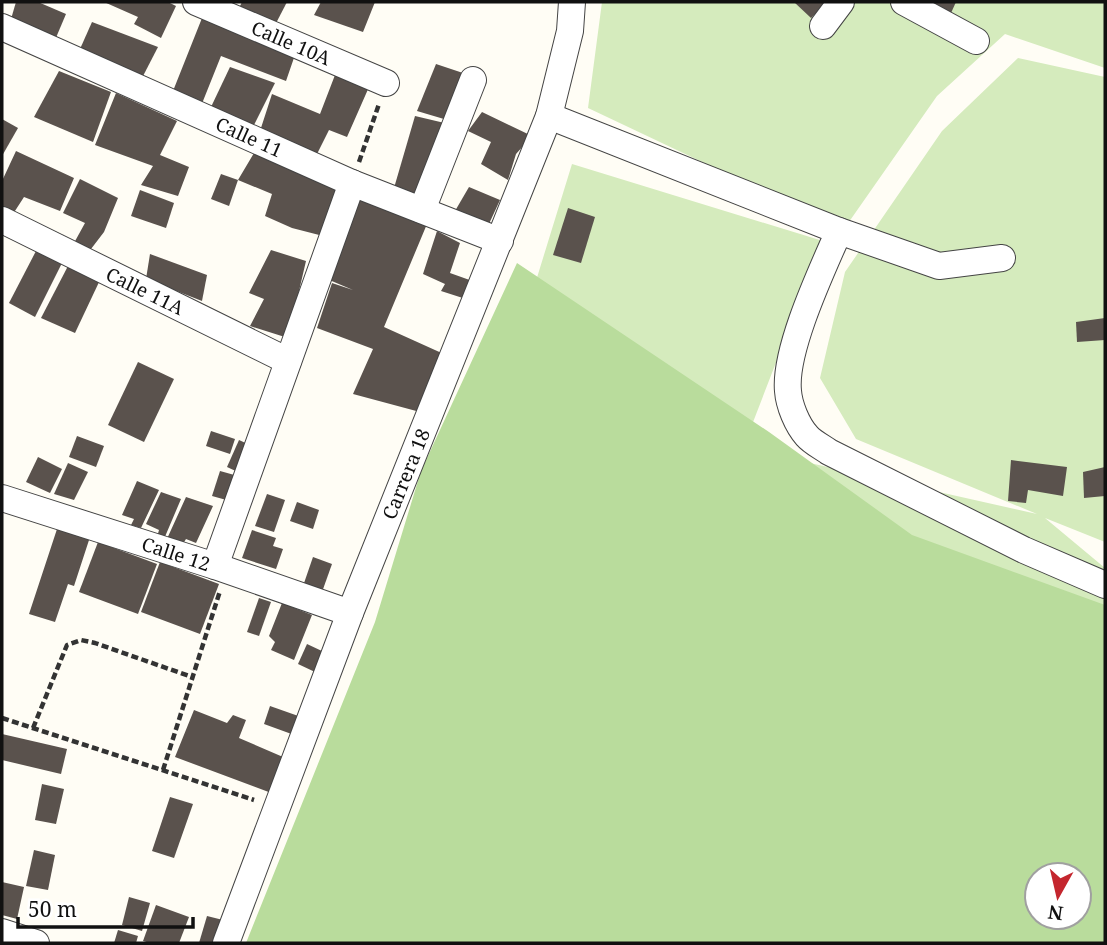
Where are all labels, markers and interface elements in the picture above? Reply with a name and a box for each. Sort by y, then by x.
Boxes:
street label: Calle 10A [247,15,335,72]
street label: Calle 11 [212,111,286,163]
street label: Calle 11A [102,261,189,321]
street label: Carrera 18 [376,425,436,523]
street label: Calle 12 [138,531,214,577]
north arrow [1023,861,1093,931]
scale bar [18,886,192,930]
text: 50 m [28,895,77,923]
text: N [1046,899,1065,927]

